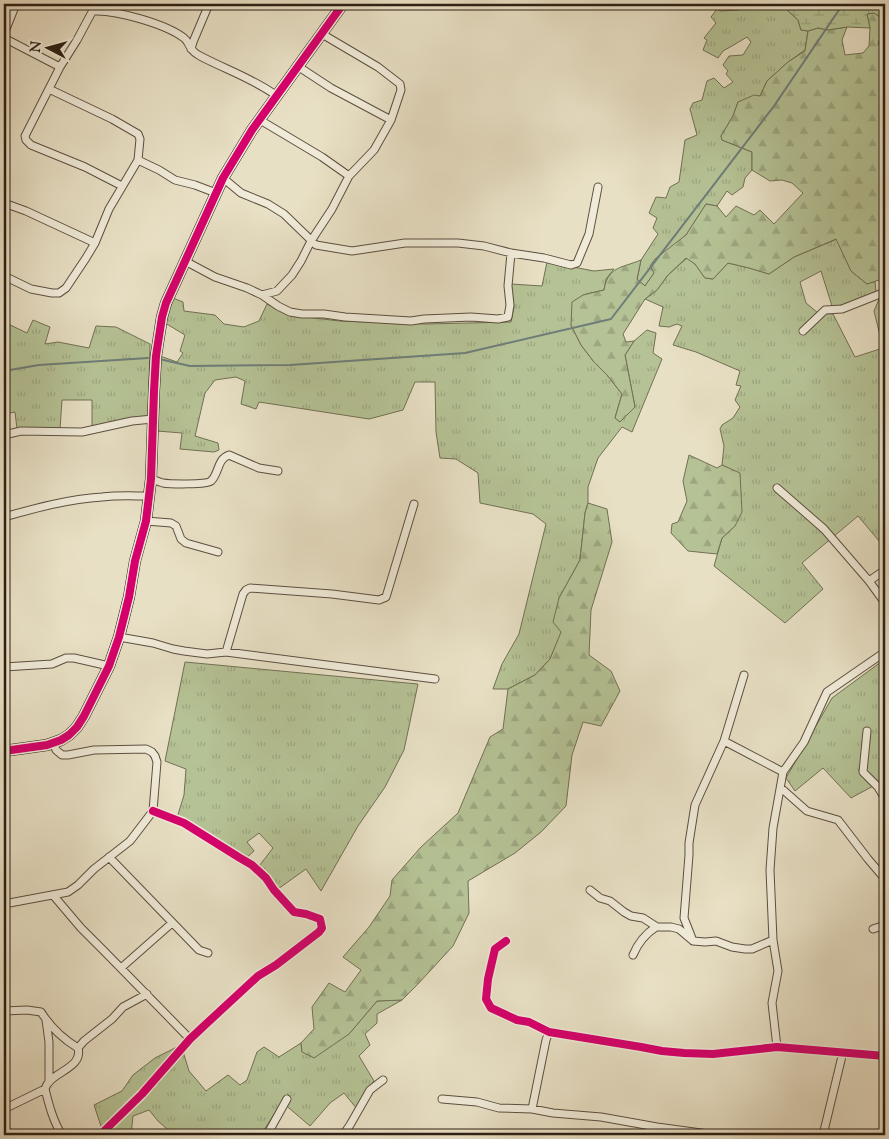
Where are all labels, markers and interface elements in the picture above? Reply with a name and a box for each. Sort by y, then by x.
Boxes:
north arrow [22,22,72,72]
text: N [27,40,48,53]

